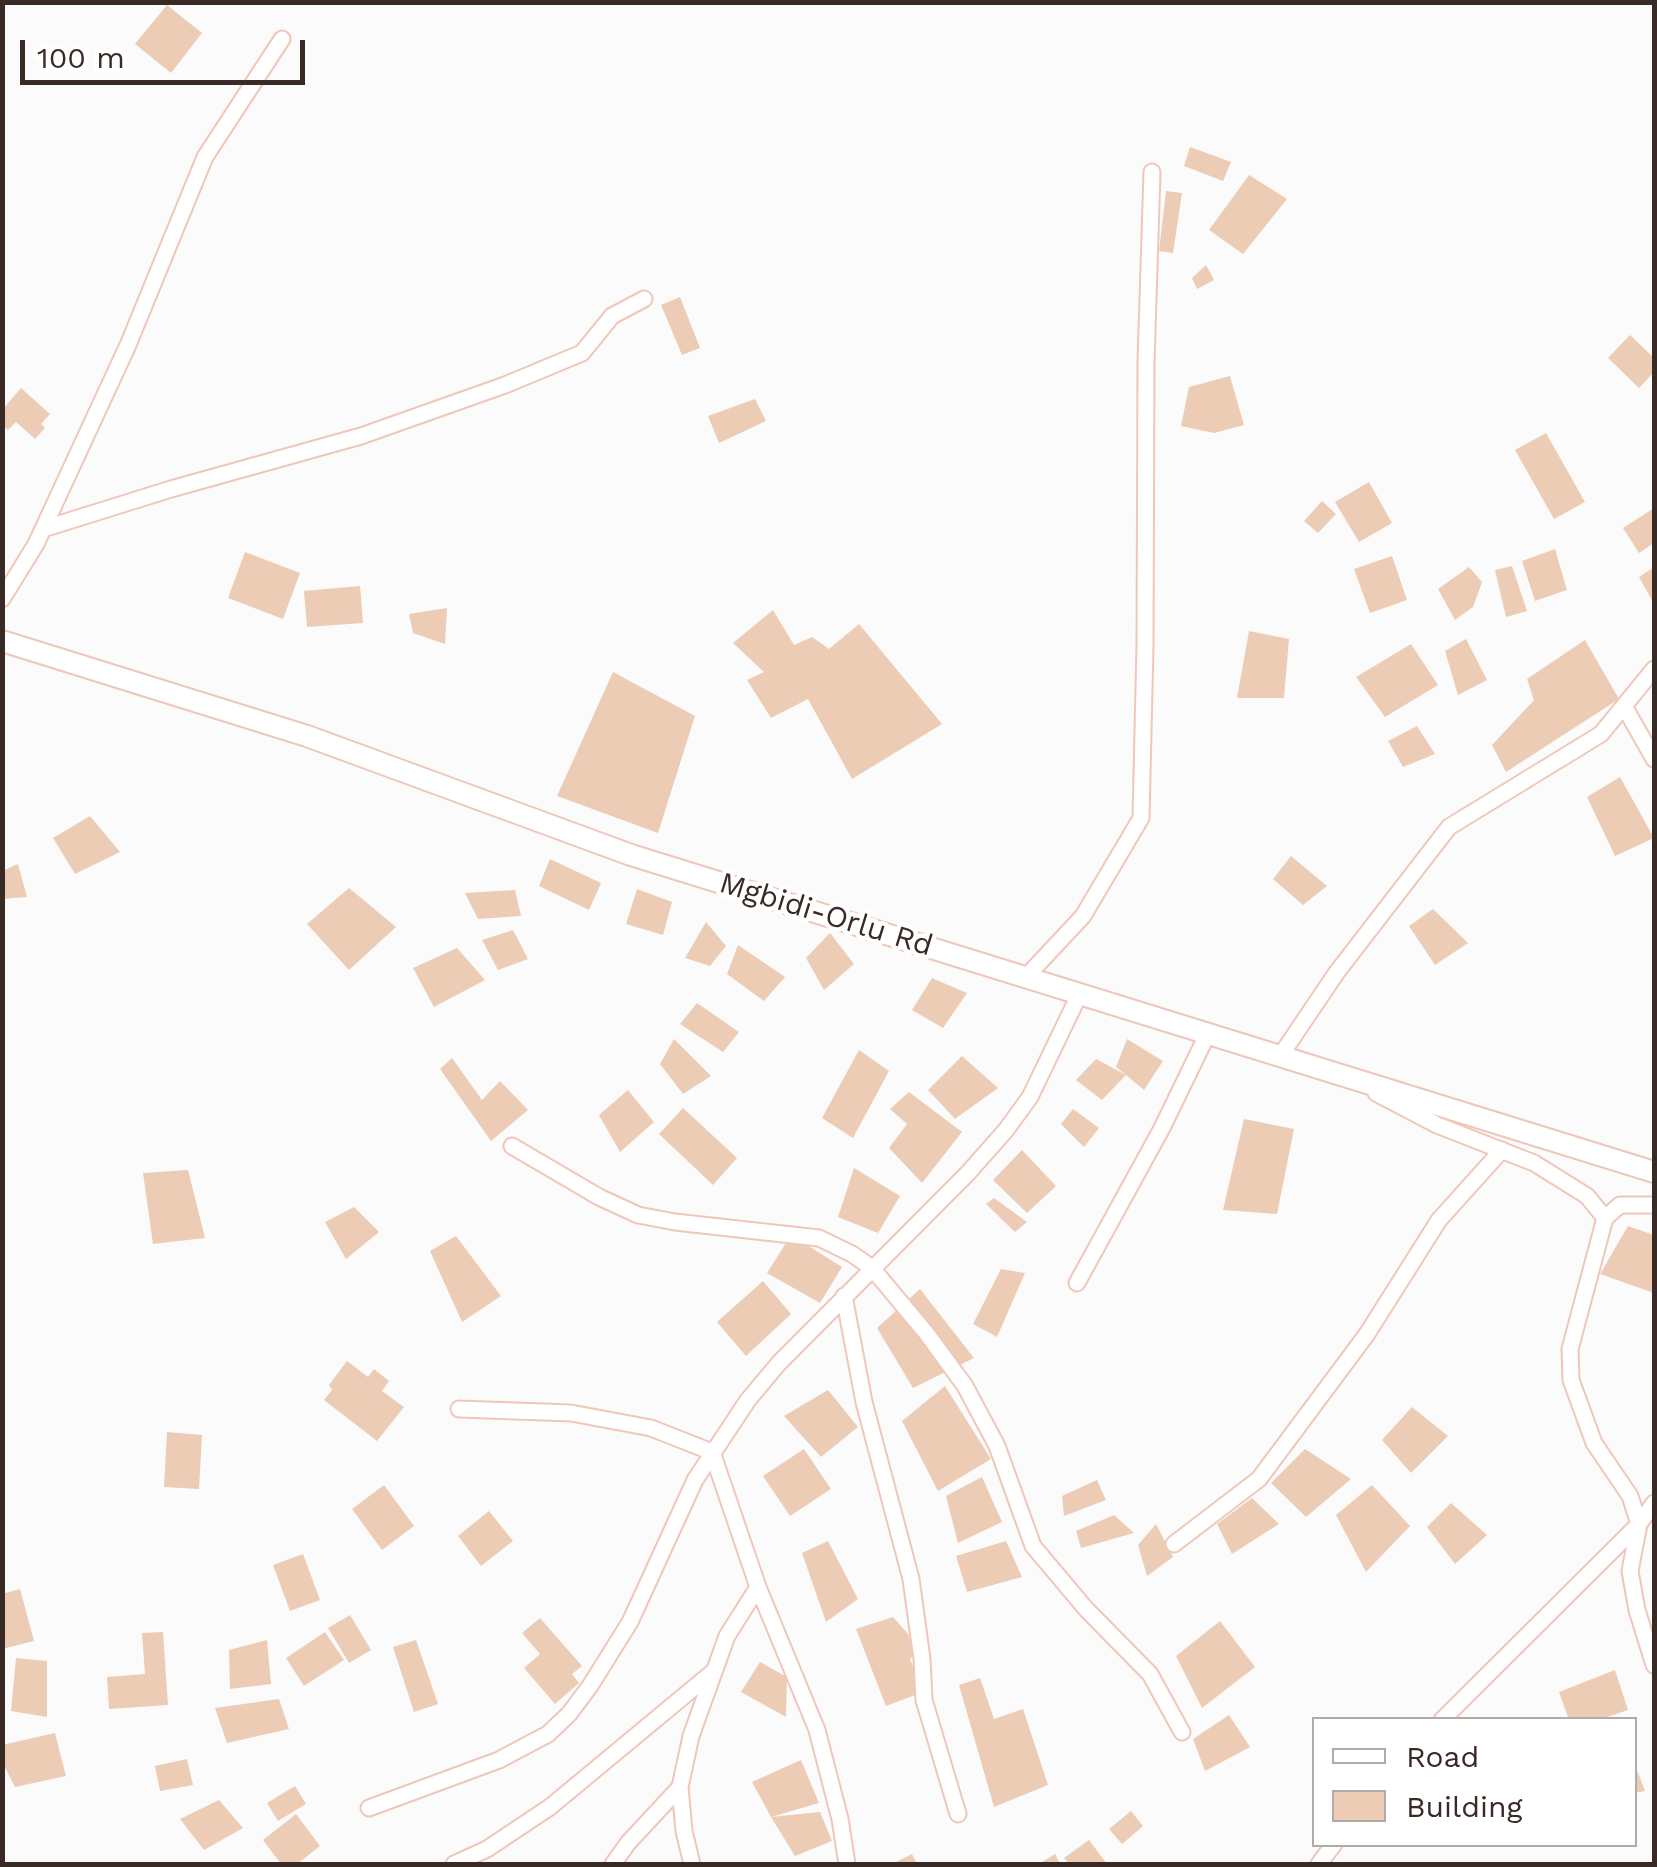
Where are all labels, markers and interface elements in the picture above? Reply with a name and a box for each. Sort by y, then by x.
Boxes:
scale bar [25,20,310,82]
text: 100 m [37,40,125,75]
street label: Mgbidi-Orlu Rd [715,866,937,964]
legend [1312,1717,1637,1847]
text: Road [1406,1739,1479,1774]
text: Building [1406,1789,1523,1824]

